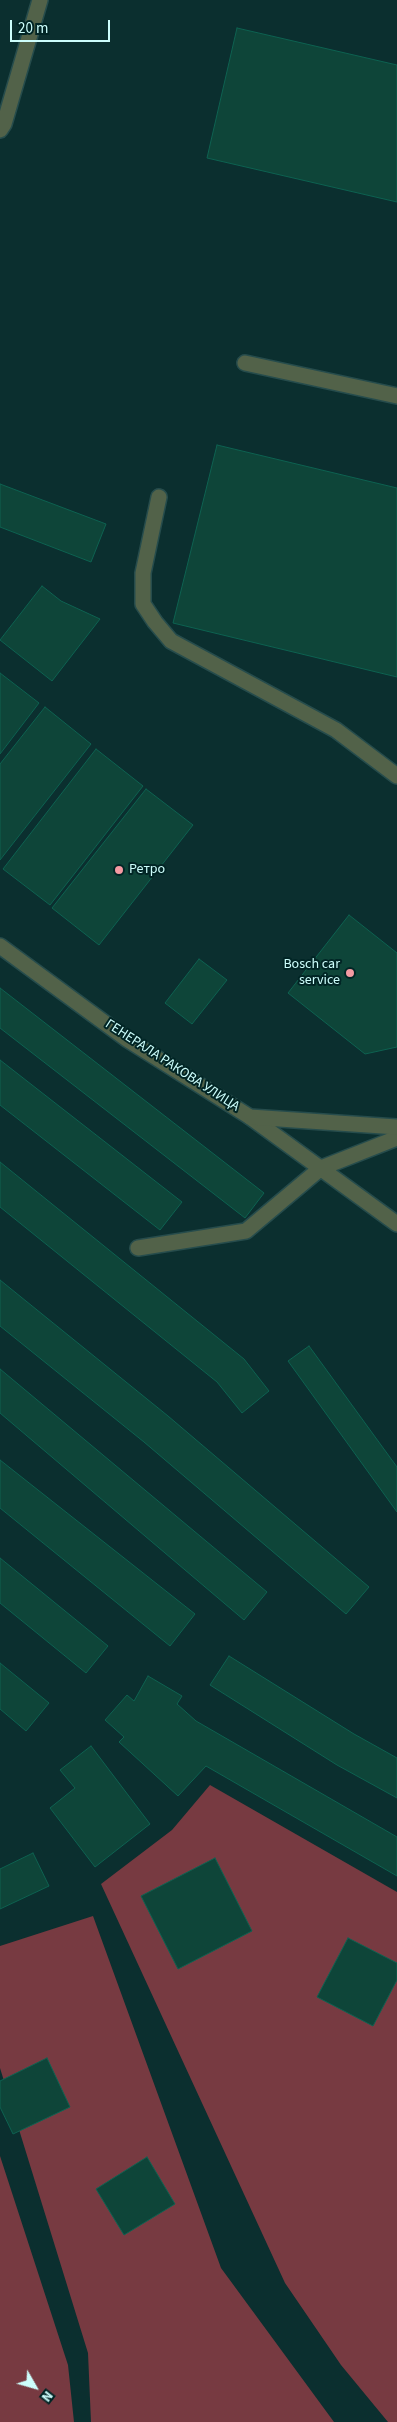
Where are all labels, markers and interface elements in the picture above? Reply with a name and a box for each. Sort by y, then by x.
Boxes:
scale bar [12,10,112,42]
text: 20 m [18,18,48,39]
place label: Ретро [129,862,165,878]
marker: Ретро [113,864,125,876]
place label: Bosch car service [283,957,340,990]
marker: Bosch car service [344,967,356,979]
street label: ГЕНЕРАЛА РАКОВА УЛИЦА [102,1016,242,1116]
north arrow [10,2362,60,2412]
text: N [36,2386,58,2406]

